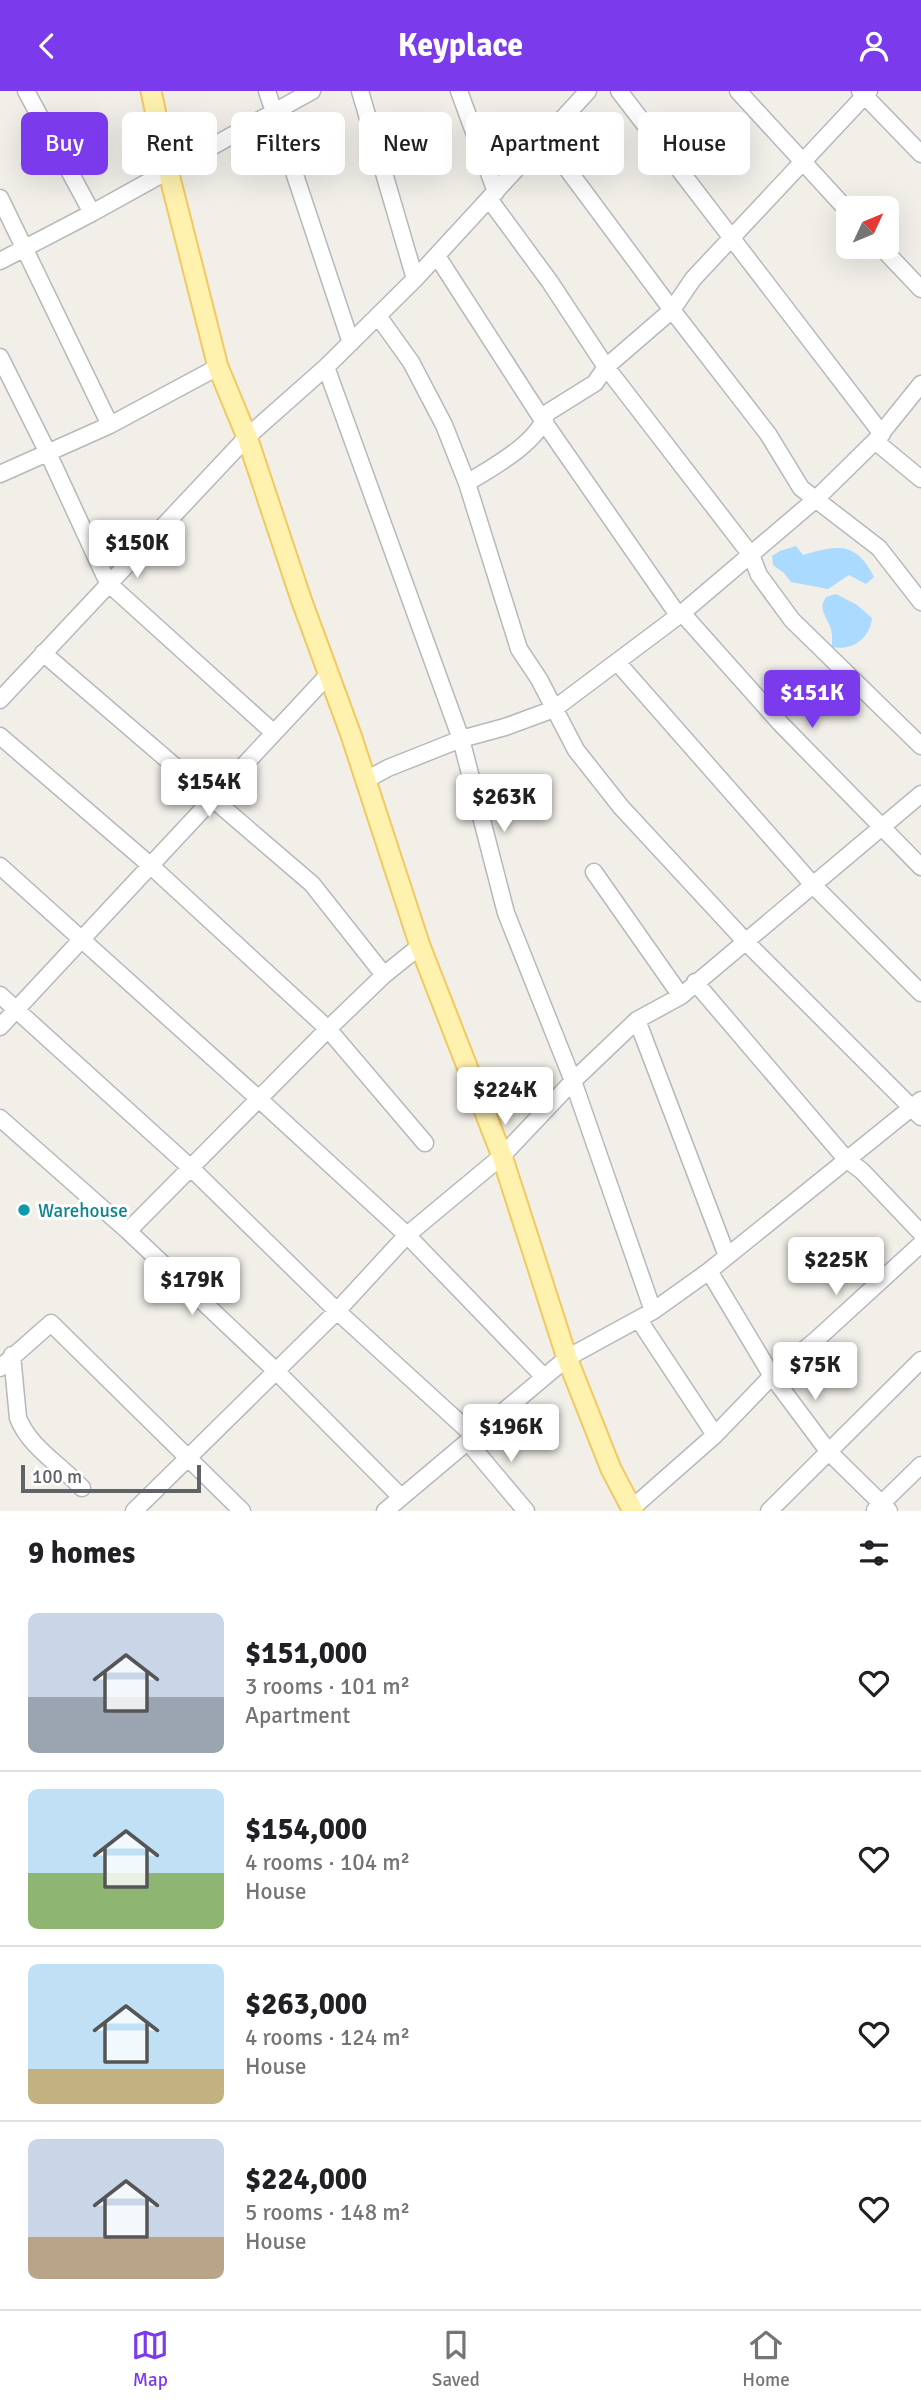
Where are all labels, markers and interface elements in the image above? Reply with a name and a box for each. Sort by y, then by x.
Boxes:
text: Keyplace [398,26,523,65]
icon: back [28,27,66,65]
icon: person [855,27,893,65]
chip: Buy [21,112,108,175]
chip: Rent [122,112,217,175]
chip: Filters [231,112,345,175]
chip: New [359,112,452,175]
chip: Apartment [466,112,624,175]
chip: House [638,112,750,175]
north arrow [836,196,900,259]
map controls [836,196,899,259]
pin: $150K [88,521,186,580]
text: $150K [105,528,169,557]
pin: $151K [763,671,861,730]
text: $151K [780,678,844,707]
pin: $154K [160,759,258,819]
text: $154K [177,767,241,796]
pin: $263K [455,775,553,834]
text: $263K [472,782,536,811]
pin: $224K [456,1067,554,1127]
text: $224K [473,1075,537,1104]
place label: Warehouse [38,1199,128,1223]
marker: Warehouse [16,1202,32,1218]
pin: $225K [787,1237,885,1297]
text: $225K [804,1245,868,1274]
pin: $179K [143,1257,241,1317]
text: $179K [160,1265,224,1294]
pin: $75K [774,1343,856,1402]
text: $75K [789,1350,841,1379]
pin: $196K [462,1405,560,1464]
text: $196K [479,1412,543,1441]
scale bar [21,1462,201,1494]
text: 100 m [32,1465,82,1489]
icon: filters [855,1534,893,1572]
text: 9 homes [28,1535,135,1572]
text: $151,000 [245,1635,367,1672]
icon: home [84,1641,168,1725]
icon: heart [855,1664,893,1702]
text: 3 rooms · 101 m² [245,1672,410,1701]
text: Apartment [245,1701,350,1730]
text: $154,000 [245,1811,367,1848]
icon: home [84,1817,168,1901]
icon: heart [855,1840,893,1878]
text: 4 rooms · 104 m² [245,1848,410,1877]
text: House [245,1877,307,1906]
text: $263,000 [245,1986,367,2023]
icon: home [84,1992,168,2076]
icon: heart [855,2015,893,2053]
text: 4 rooms · 124 m² [245,2023,410,2052]
text: House [245,2052,307,2081]
text: $224,000 [245,2161,367,2198]
icon: home [84,2167,168,2251]
icon: heart [855,2190,893,2228]
text: 5 rooms · 148 m² [245,2198,410,2227]
text: House [245,2227,307,2256]
tab: Map [131,2326,169,2392]
tab: Saved [432,2326,480,2392]
tab: Home [742,2326,790,2392]

